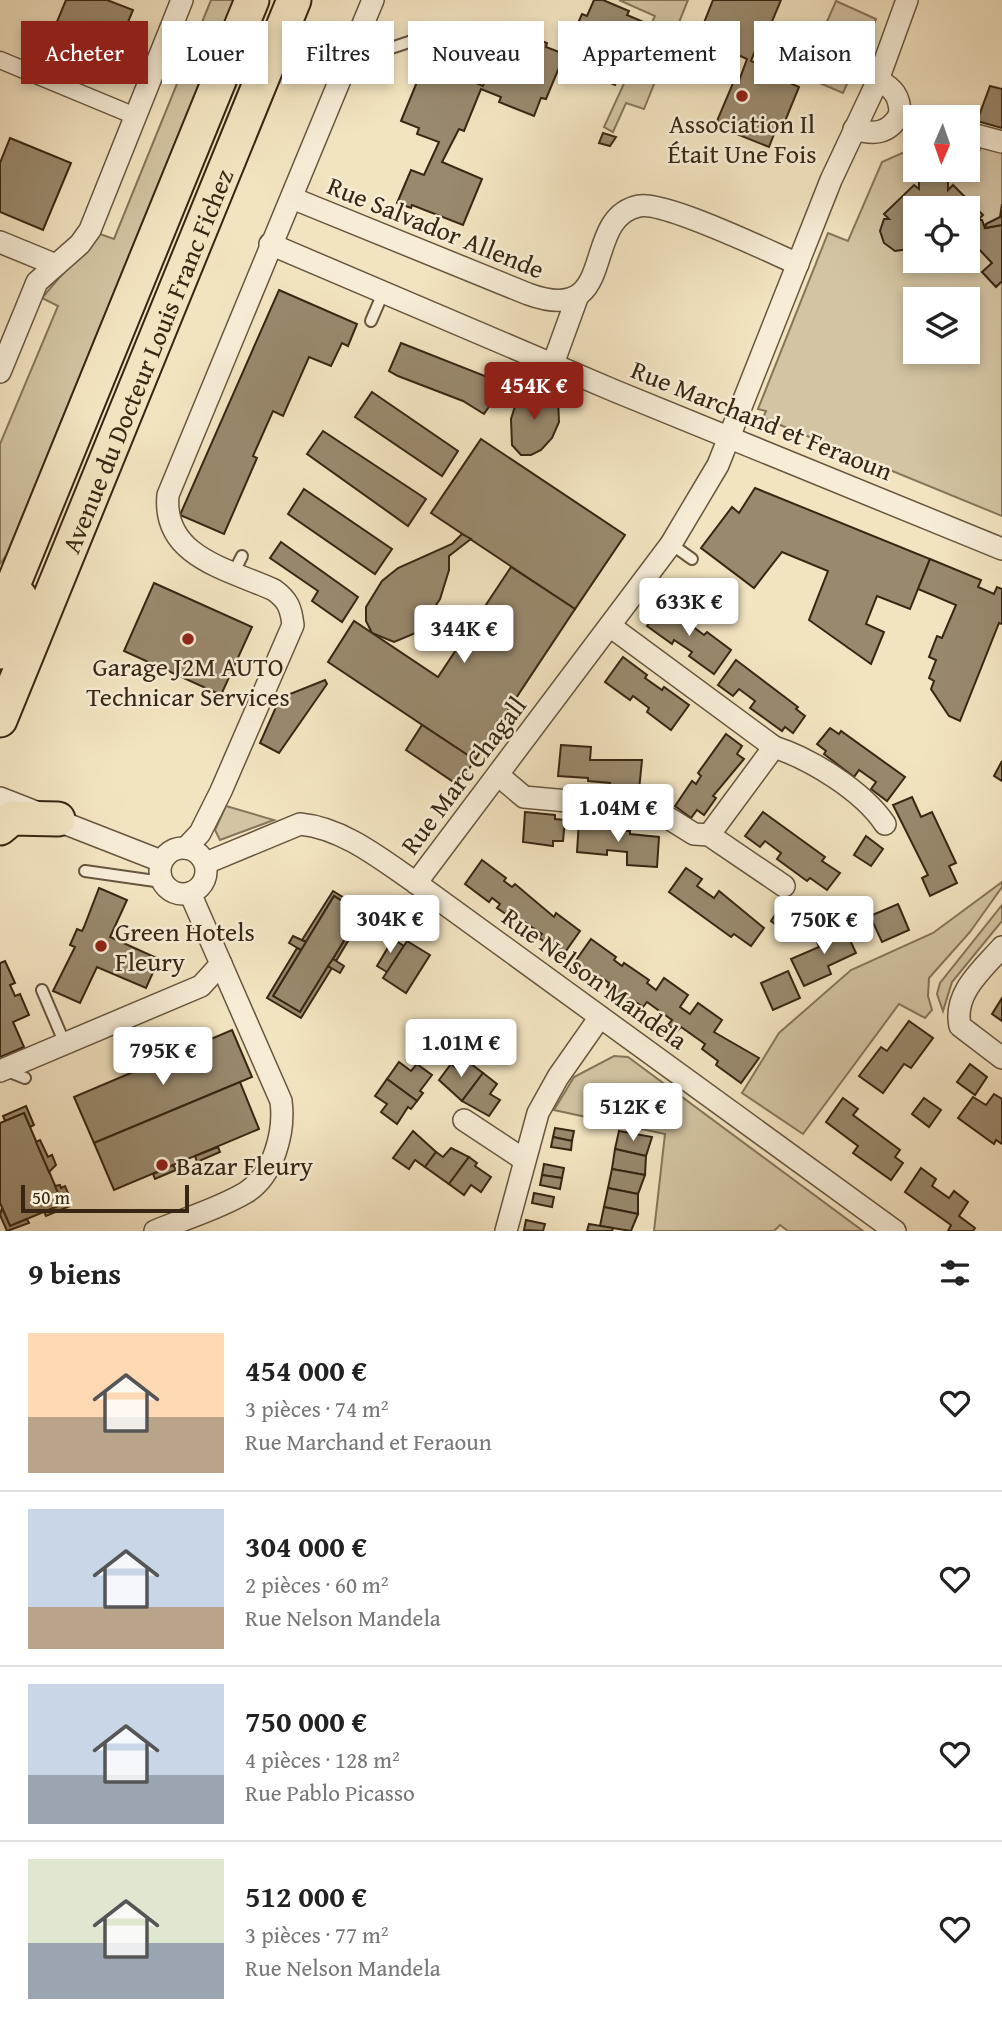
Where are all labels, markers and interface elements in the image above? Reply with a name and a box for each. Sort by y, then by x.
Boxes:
chip: Acheter [21,21,148,84]
chip: Louer [162,21,268,84]
chip: Filtres [282,21,394,84]
chip: Nouveau [408,21,544,84]
chip: Appartement [558,21,740,84]
chip: Maison [754,21,875,84]
marker: Association Il Était Une Fois [734,88,750,104]
place label: Association Il Était Une Fois [667,104,817,173]
north arrow [903,105,980,182]
map controls [903,105,980,364]
street label: Avenue du Docteur Louis Franc Fichez [51,163,243,559]
street label: Rue Salvador Allende [322,166,550,288]
button: locate [903,196,980,273]
button: layers [903,287,980,364]
street label: Rue Marchand et Feraoun [625,350,899,490]
pin: 454K € [477,362,591,422]
text: 454K € [500,368,568,401]
pin: 633K € [632,578,746,638]
text: 633K € [655,584,723,617]
pin: 344K € [407,606,521,665]
text: 344K € [430,611,498,644]
marker: Garage J2M AUTO Technicar Services [180,631,196,647]
place label: Garage J2M AUTO Technicar Services [86,647,290,716]
street label: Rue Marc Chagall [391,688,535,862]
pin: 1.04M € [553,784,683,844]
text: 1.04M € [578,790,658,823]
pin: 304K € [333,895,447,955]
street label: Rue Nelson Mandela [494,897,697,1059]
pin: 750K € [767,897,881,956]
text: 304K € [356,901,424,934]
text: 750K € [790,902,858,935]
place label: Green Hotels Fleury [115,912,255,981]
marker: Green Hotels Fleury [93,938,109,954]
pin: 1.01M € [396,1020,526,1079]
text: 1.01M € [421,1025,501,1058]
pin: 795K € [106,1028,220,1087]
text: 795K € [129,1033,197,1066]
pin: 512K € [576,1084,690,1143]
text: 512K € [599,1089,667,1122]
place label: Bazar Fleury [176,1146,313,1185]
marker: Bazar Fleury [154,1157,170,1173]
scale bar [21,1182,189,1214]
text: 50 m [32,1183,70,1211]
text: 9 biens [28,1251,121,1295]
icon: filters [936,1254,974,1292]
text: 454 000 € [245,1348,367,1392]
icon: home [84,1361,168,1445]
icon: heart [936,1384,974,1422]
text: 3 pièces · 74 m² [245,1392,389,1425]
text: Rue Marchand et Feraoun [245,1425,492,1458]
text: 304 000 € [245,1524,367,1568]
icon: home [84,1537,168,1621]
icon: heart [936,1560,974,1598]
text: 2 pièces · 60 m² [245,1568,389,1601]
text: Rue Nelson Mandela [245,1601,441,1634]
text: 750 000 € [245,1699,367,1743]
icon: home [84,1712,168,1796]
icon: heart [936,1735,974,1773]
text: 4 pièces · 128 m² [245,1743,400,1776]
text: Rue Pablo Picasso [245,1776,415,1809]
text: 512 000 € [245,1874,367,1918]
icon: home [84,1887,168,1971]
icon: heart [936,1910,974,1948]
text: 3 pièces · 77 m² [245,1918,389,1951]
text: Rue Nelson Mandela [245,1951,441,1984]

